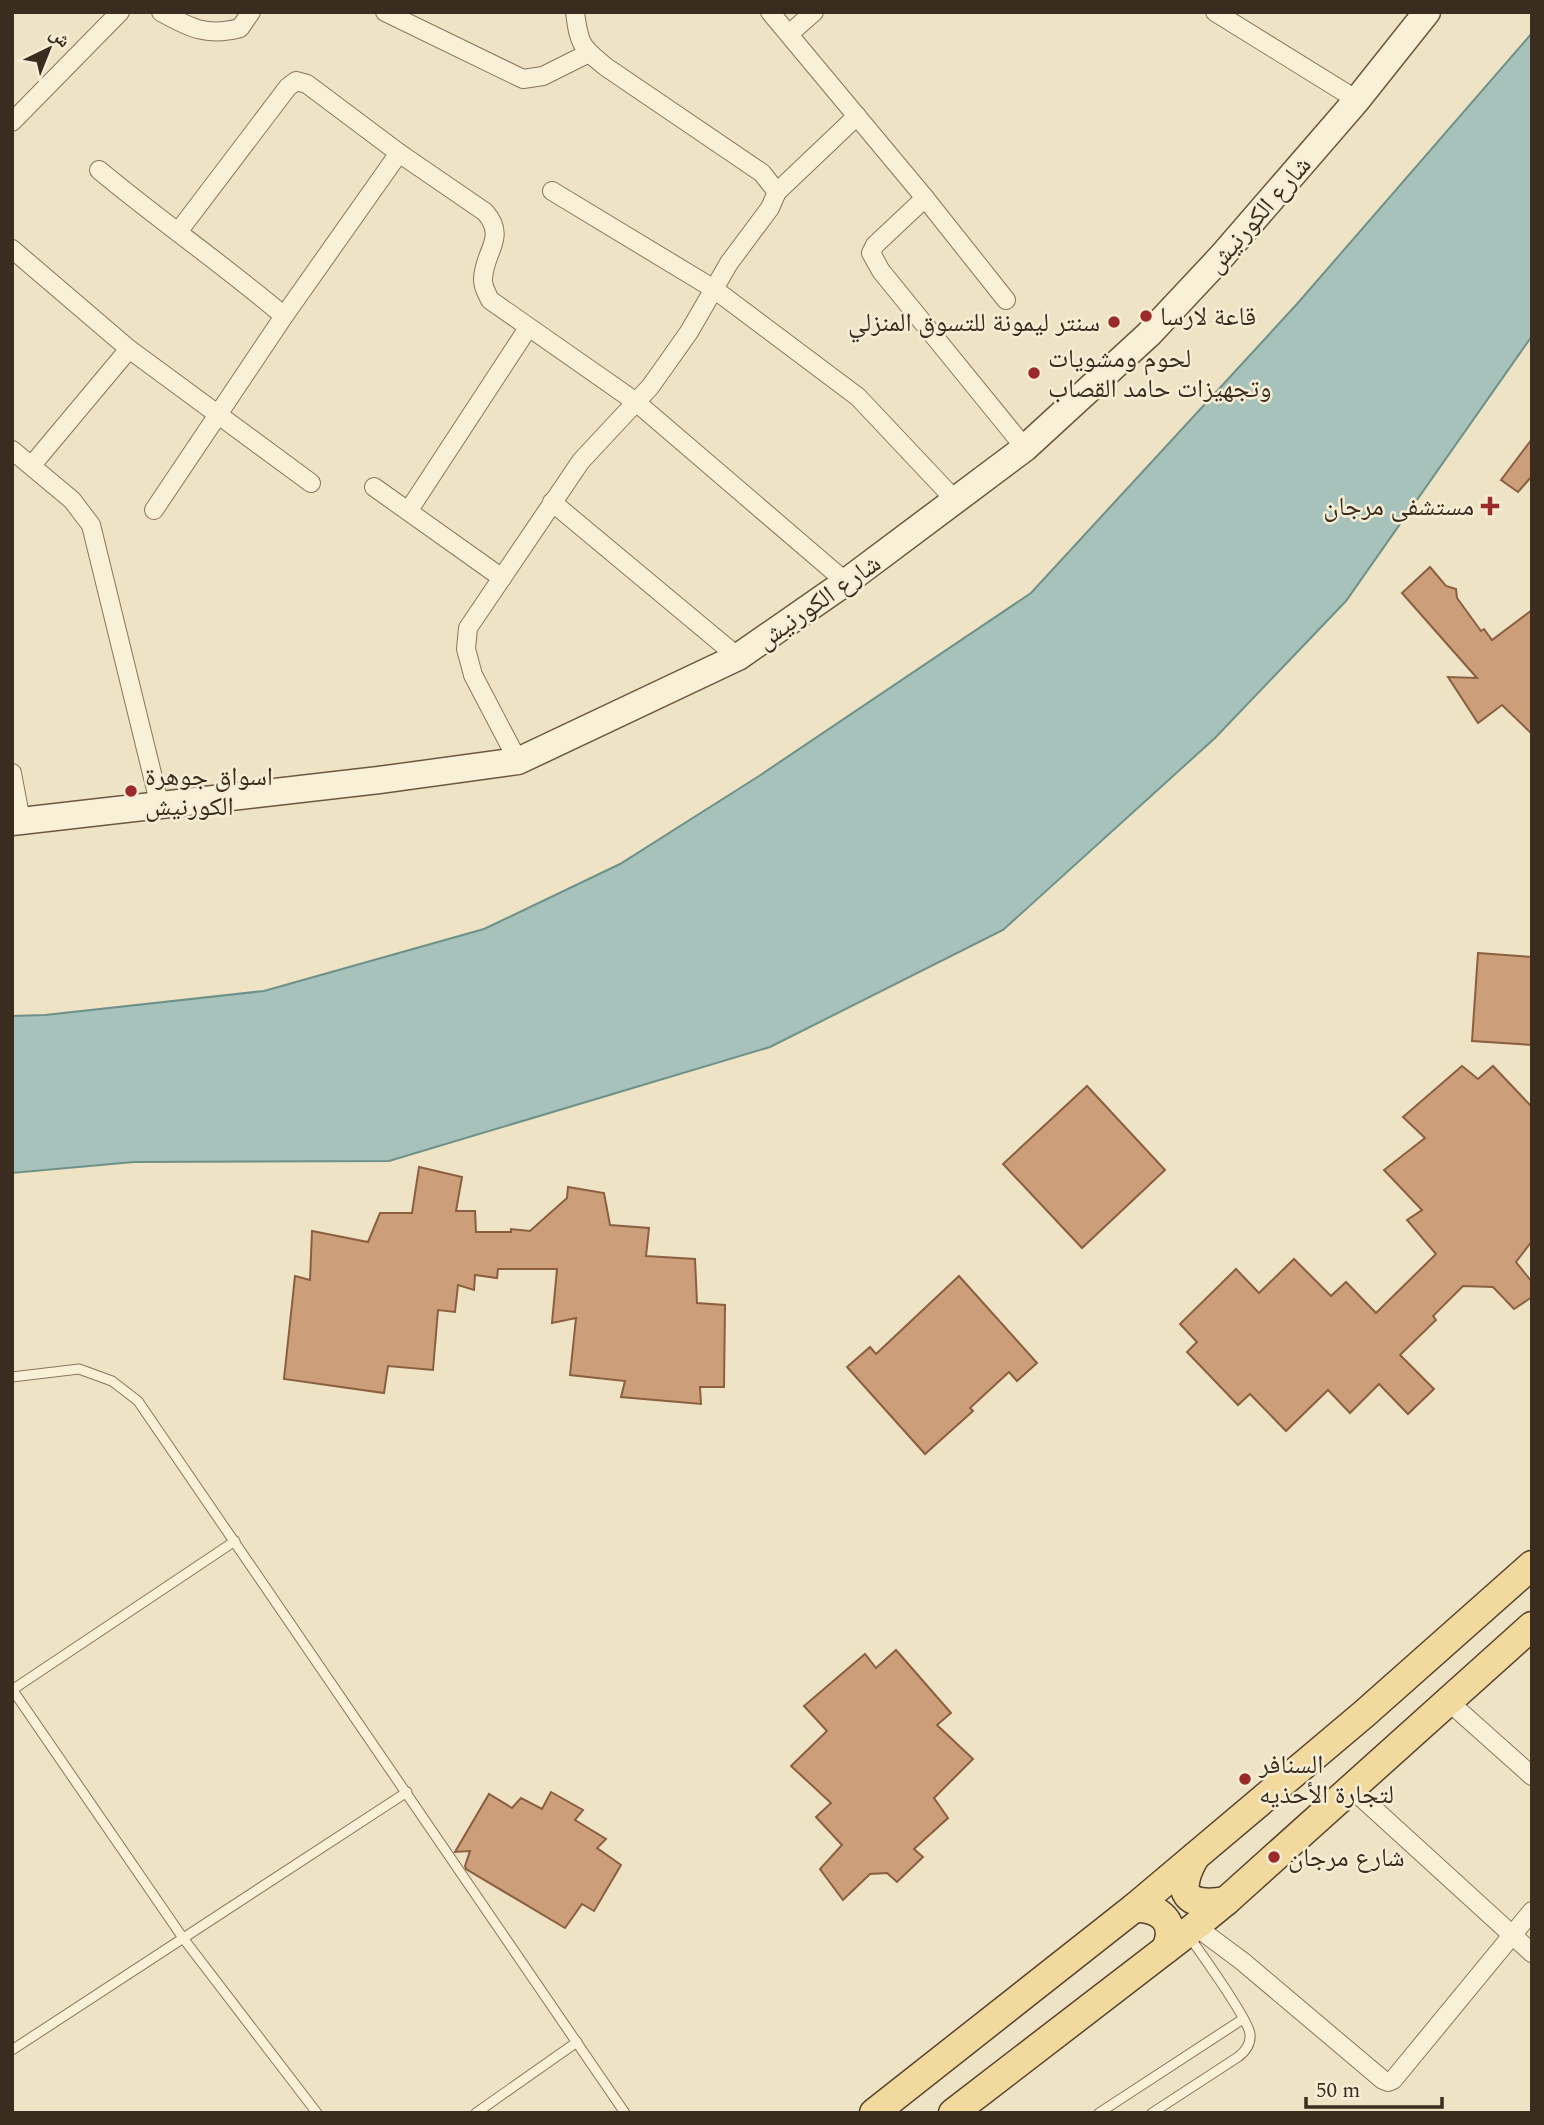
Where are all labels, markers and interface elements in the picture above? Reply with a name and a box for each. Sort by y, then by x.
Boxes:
north arrow [14,14,84,84]
text: ش [42,20,77,55]
street label: شارع الكورنيش [1196,147,1321,282]
place label: قاعة لارسا [1160,297,1256,337]
place label: سنتر ليمونة للتسوق المنزلي [848,303,1100,343]
marker: قاعة لارسا [1138,308,1154,324]
marker: سنتر ليمونة للتسوق المنزلي [1106,314,1122,330]
place label: لحوم ومشويات وتجهيزات حامد القصاب [1048,339,1271,409]
marker: لحوم ومشويات وتجهيزات حامد القصاب [1026,365,1042,381]
place label: مستشفى مرجان [1323,487,1474,527]
marker: مستشفى مرجان [1480,496,1500,516]
street label: شارع الكورنيش [748,544,889,660]
place label: اسواق جوهرة الكورنيش [145,757,273,827]
marker: اسواق جوهرة الكورنيش [123,783,139,799]
place label: السنافر لتجارة الأحذيه [1258,1745,1394,1815]
marker: السنافر لتجارة الأحذيه [1237,1771,1253,1787]
place label: شارع مرجان [1288,1838,1405,1878]
marker: شارع مرجان [1266,1849,1282,1865]
scale bar [1306,2066,1442,2110]
text: 50 m [1316,2075,1360,2107]

